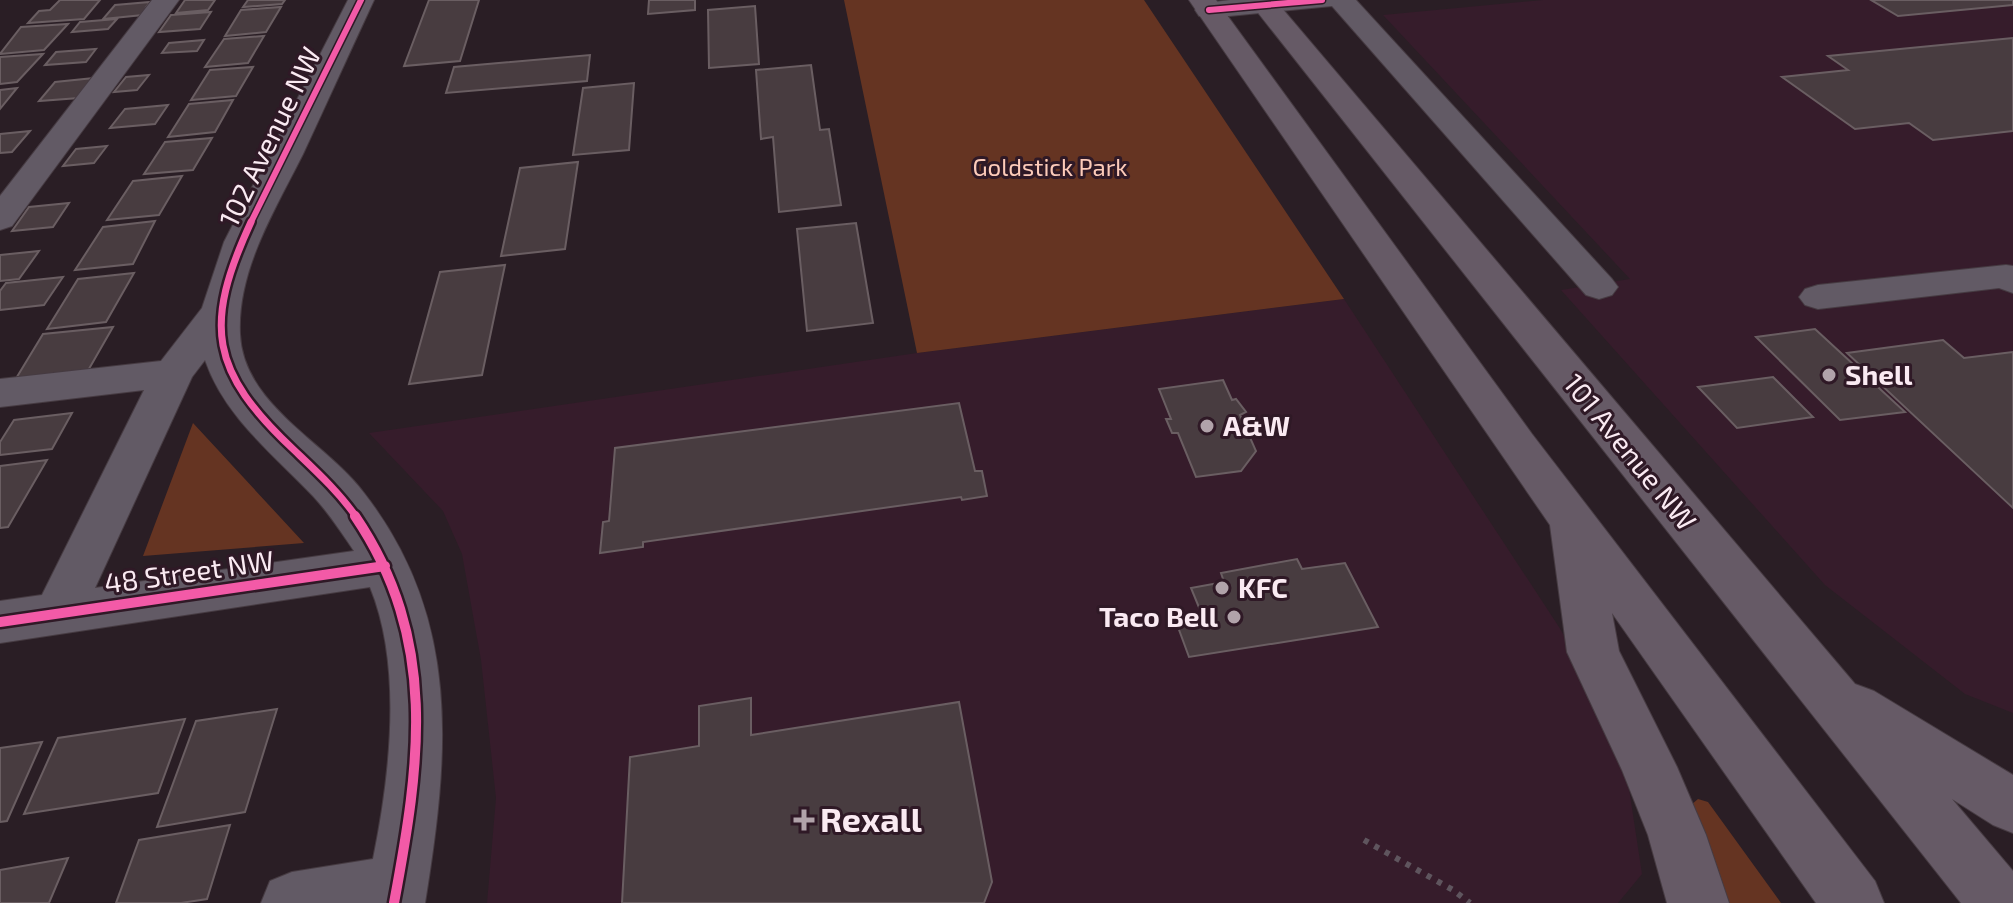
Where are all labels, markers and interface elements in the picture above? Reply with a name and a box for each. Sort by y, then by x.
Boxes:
street label: 102 Avenue NW [211,41,327,232]
park label: Goldstick Park [972,152,1128,181]
place label: Shell [1845,357,1913,391]
street label: 101 Avenue NW [1557,366,1704,536]
marker: Shell [1820,366,1838,384]
place label: A&W [1223,408,1290,442]
marker: A&W [1198,417,1216,435]
street label: 48 Street NW [102,542,276,600]
place label: KFC [1238,570,1288,604]
marker: KFC [1213,579,1231,597]
place label: Taco Bell [1099,599,1219,633]
marker: Taco Bell [1225,608,1243,626]
place label: Rexall [820,798,923,839]
marker: Rexall [795,811,813,829]

